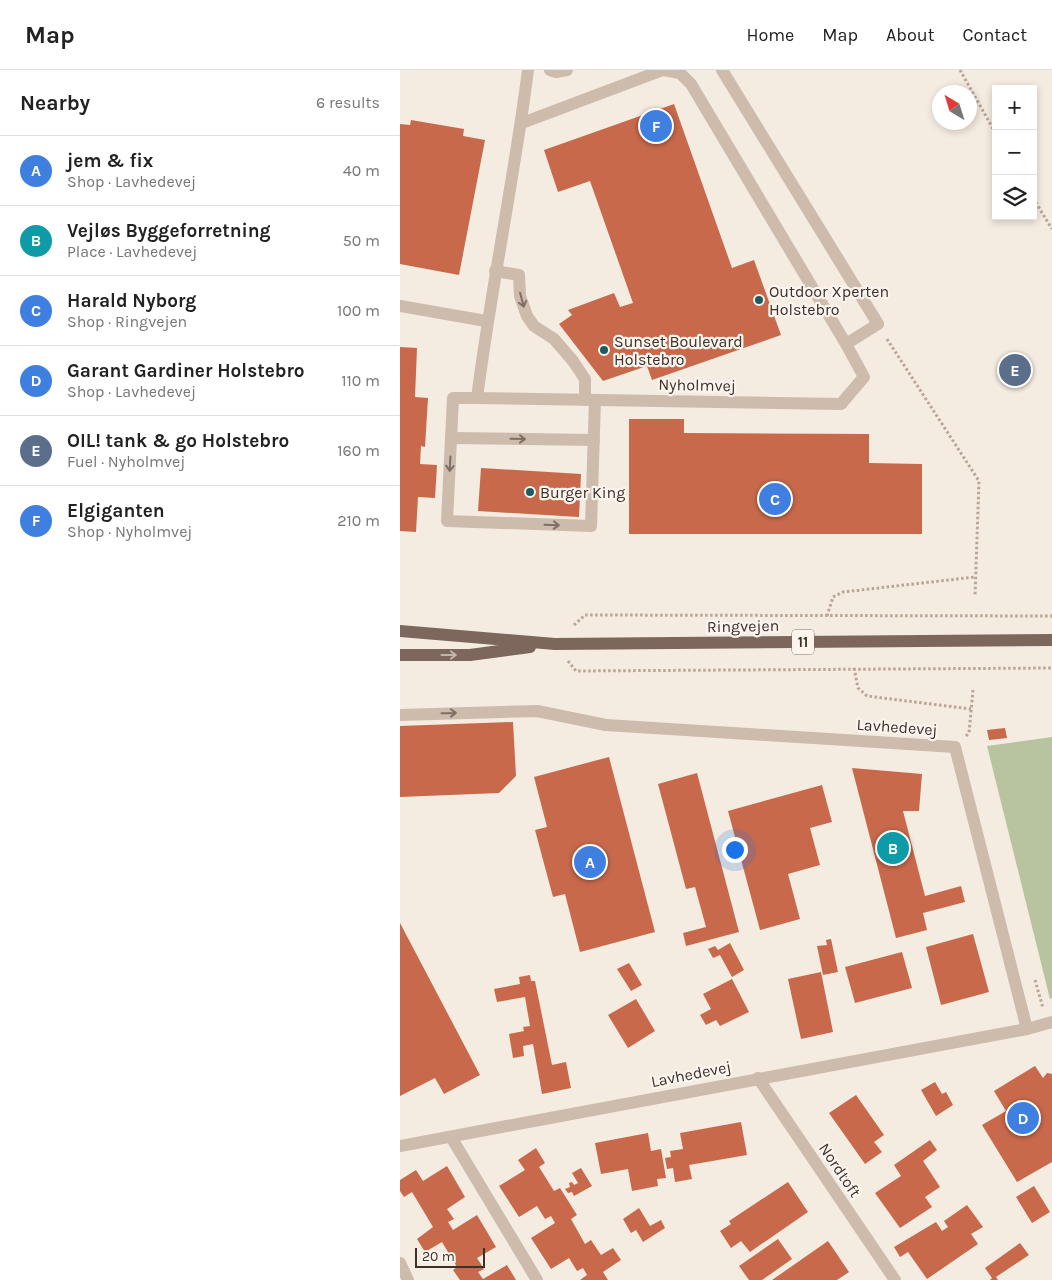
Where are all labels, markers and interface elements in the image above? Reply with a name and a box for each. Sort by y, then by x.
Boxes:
text: Map [25,21,75,49]
text: Home [746,24,794,46]
text: Map [822,24,858,46]
text: About [886,24,935,46]
text: Contact [963,24,1027,46]
north arrow [932,85,977,130]
map controls [992,85,1037,220]
button: + [992,85,1037,130]
text: Nearby [20,91,90,115]
text: 6 results [316,93,380,112]
pin: F [640,107,672,145]
button: − [992,130,1037,175]
text: jem & fix [67,150,153,172]
text: A [31,161,41,180]
text: 40 m [343,161,380,180]
text: Shop · Lavhedevej [67,172,196,191]
button: layers [992,175,1037,220]
text: Vejløs Byggeforretning [67,220,271,242]
text: B [31,231,41,250]
text: 50 m [343,231,380,250]
text: Place · Lavhedevej [67,242,197,261]
place label: Outdoor Xperten Holstebro [769,282,889,319]
text: Harald Nyborg [67,290,196,312]
one-way arrow [518,291,527,307]
marker: Outdoor Xperten Holstebro [753,294,765,306]
text: C [31,301,41,320]
text: 100 m [337,301,380,320]
text: Shop · Ringvejen [67,312,187,331]
place label: Sunset Boulevard Holstebro [614,332,743,369]
marker: Sunset Boulevard Holstebro [598,344,610,356]
pin: E [999,351,1031,389]
text: Garant Gardiner Holstebro [67,360,305,382]
text: D [31,371,41,390]
text: 110 m [341,371,380,390]
street label: Nyholmvej [658,375,736,395]
text: Shop · Lavhedevej [67,382,196,401]
text: OIL! tank & go Holstebro [67,430,289,452]
one-way arrow [509,434,525,444]
text: E [31,441,41,460]
text: 160 m [337,441,380,460]
text: Fuel · Nyholmvej [67,452,185,471]
one-way arrow [445,456,454,472]
pin: C [759,480,791,518]
place label: Burger King [540,483,625,502]
marker: Burger King [524,486,536,498]
text: Elgiganten [67,500,165,522]
text: F [32,511,40,530]
text: 210 m [337,511,380,530]
one-way arrow [544,520,560,530]
text: Shop · Nyholmvej [67,522,192,541]
street label: Ringvejen [707,616,779,636]
road number: 11 [792,630,814,654]
one-way arrow [440,650,456,660]
one-way arrow [440,709,456,718]
street label: Lavhedevej [856,715,938,739]
pin: B [877,829,909,867]
your location [722,837,748,863]
pin: A [574,843,606,881]
street label: Lavhedevej [649,1057,733,1091]
pin: D [1007,1099,1039,1137]
street label: Nordtoft [815,1139,865,1201]
scale bar [415,1245,485,1268]
text: 20 m [422,1248,455,1265]

